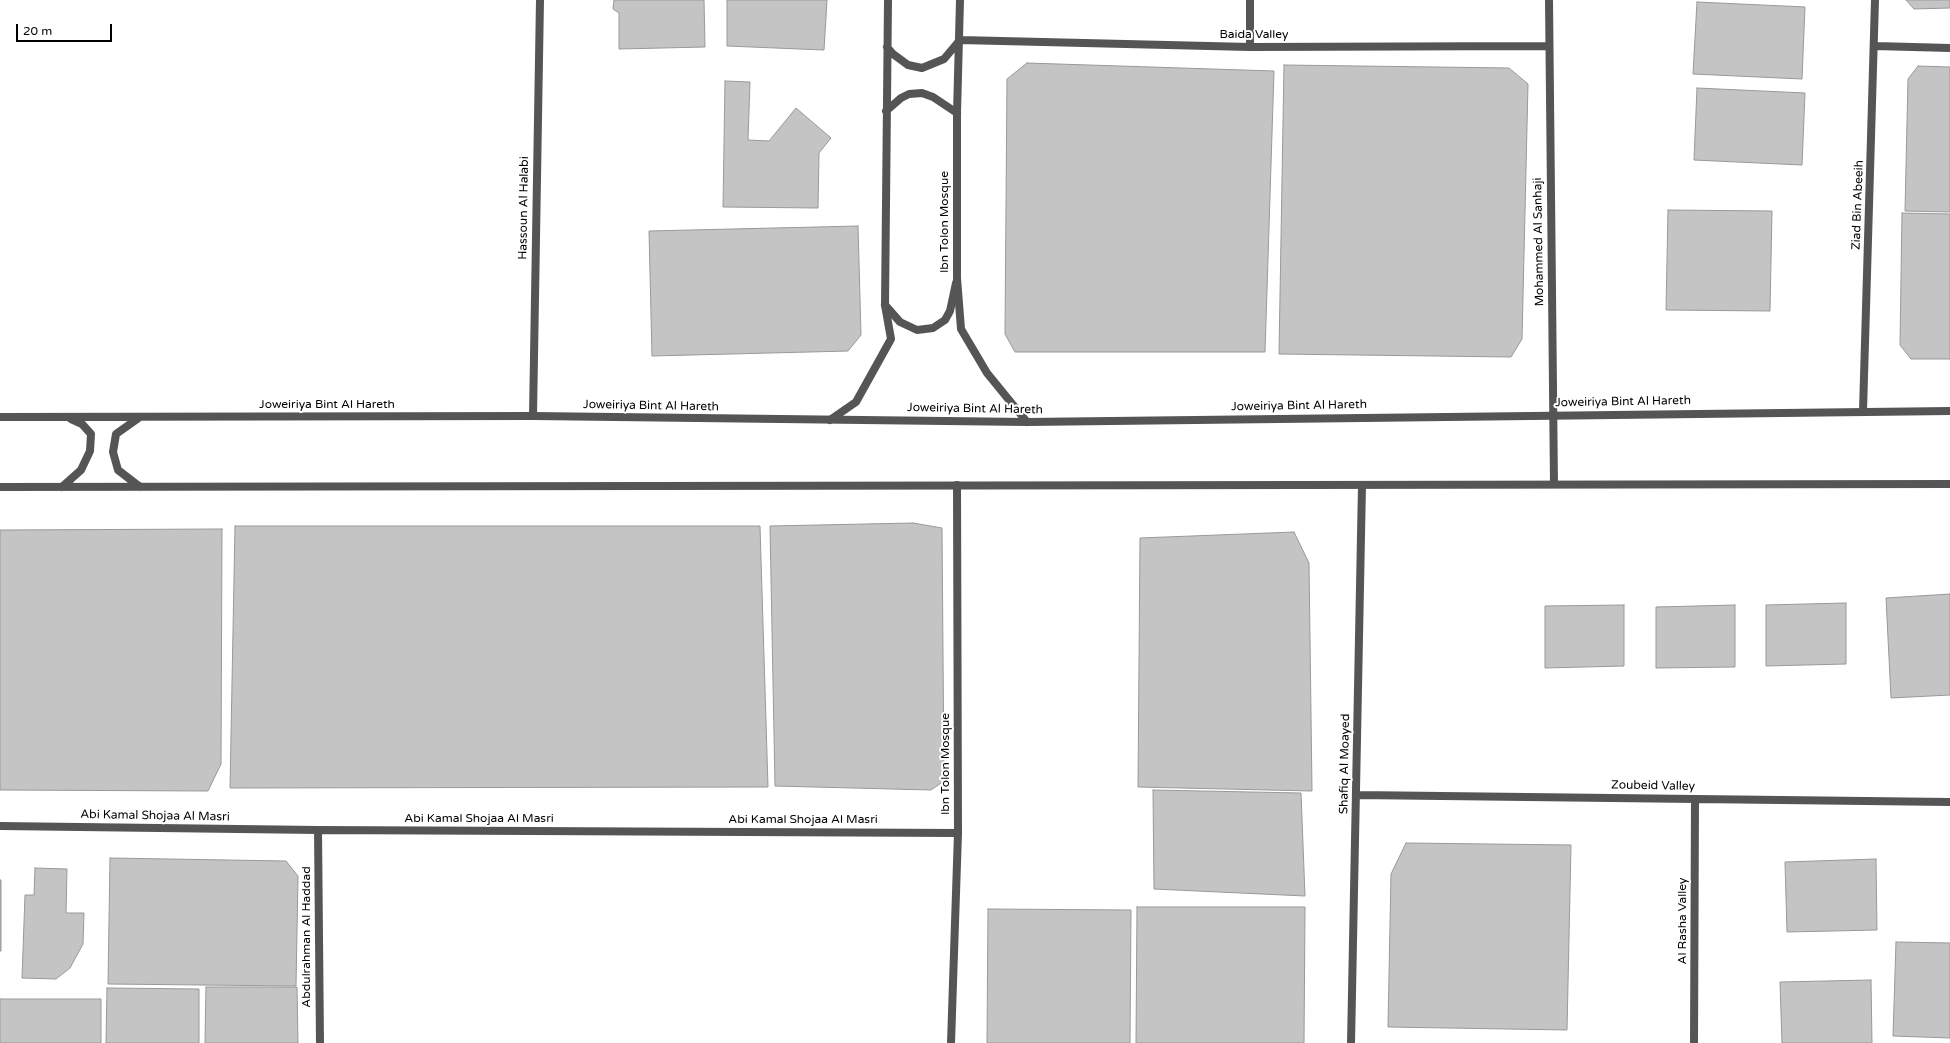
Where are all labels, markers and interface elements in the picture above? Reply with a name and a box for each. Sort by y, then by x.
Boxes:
scale bar [18,16,114,42]
text: 20 m [23,24,52,38]
street label: Baida Valley [1219,28,1289,42]
street label: Hassoun Al Halabi [516,156,532,260]
street label: Ziad Bin Abeeih [1849,160,1867,250]
street label: Ibn Tolon Mosque [938,171,952,273]
street label: Mohammed Al Sanhaji [1531,177,1547,307]
street label: Joweiriya Bint Al Hareth [1555,394,1691,410]
street label: Joweiriya Bint Al Hareth [259,398,395,412]
street label: Joweiriya Bint Al Hareth [583,398,719,414]
street label: Joweiriya Bint Al Hareth [1231,398,1367,414]
street label: Joweiriya Bint Al Hareth [907,401,1043,417]
street label: Ibn Tolon Mosque [939,713,953,815]
street label: Shafiq Al Moayed [1337,714,1353,814]
street label: Zoubeid Valley [1611,778,1695,794]
street label: Abi Kamal Shojaa Al Masri [80,807,230,825]
street label: Abi Kamal Shojaa Al Masri [404,812,554,826]
street label: Abi Kamal Shojaa Al Masri [728,813,878,827]
street label: Abdulrahman Al Haddad [300,866,314,1008]
street label: Al Rasha Valley [1676,878,1690,964]

